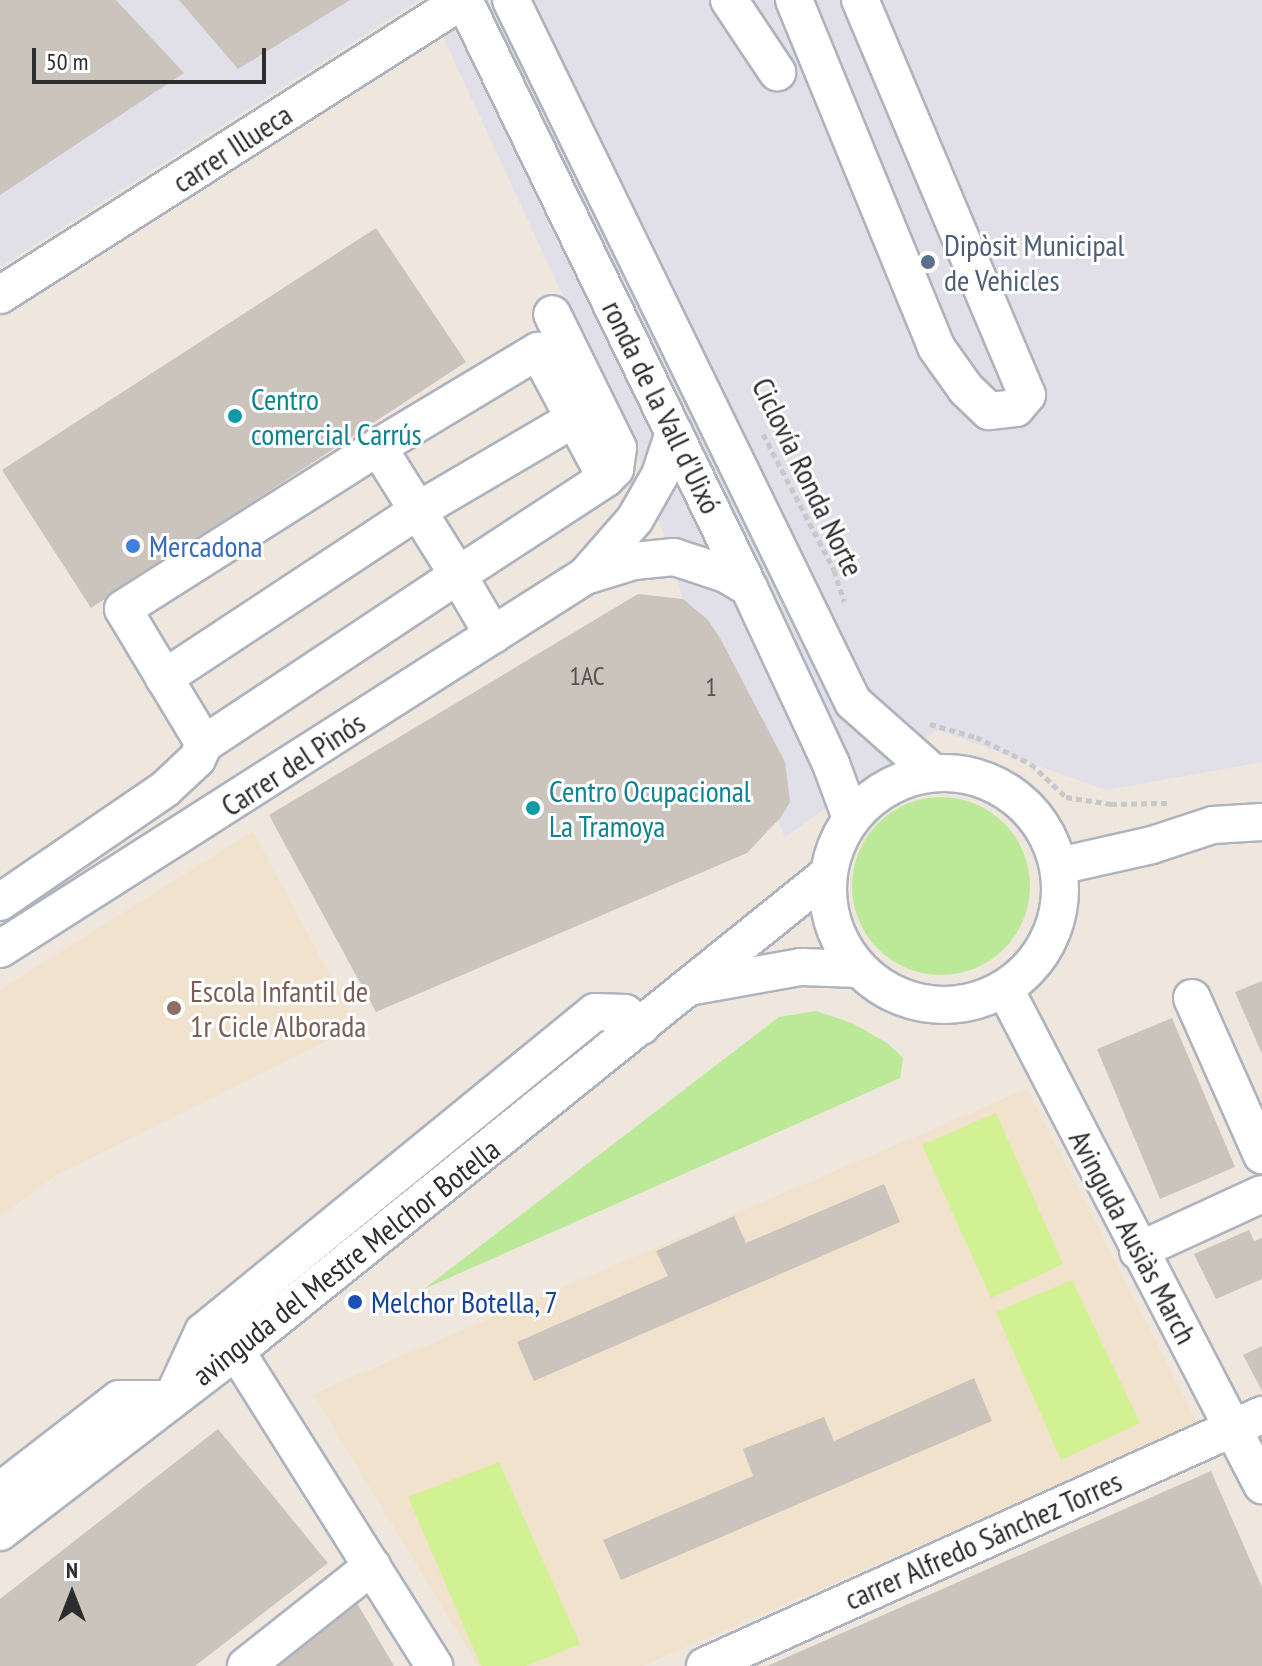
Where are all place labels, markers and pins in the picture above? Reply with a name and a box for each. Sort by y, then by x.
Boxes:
place label: Dipòsit Municipal de Vehicles [944,227,1125,298]
marker: Dipòsit Municipal de Vehicles [919,253,937,271]
place label: Centro comercial Carrús [251,381,422,452]
marker: Centro comercial Carrús [226,407,244,425]
place label: Mercadona [149,528,263,564]
marker: Mercadona [124,537,142,555]
place label: Centro Ocupacional La Tramoya [549,773,751,844]
marker: Centro Ocupacional La Tramoya [524,799,542,817]
place label: Escola Infantil de 1r Cicle Alborada [190,973,368,1044]
marker: Escola Infantil de 1r Cicle Alborada [165,999,183,1017]
place label: Melchor Botella, 7 [371,1284,560,1320]
marker: Melchor Botella, 7 [346,1293,364,1311]

